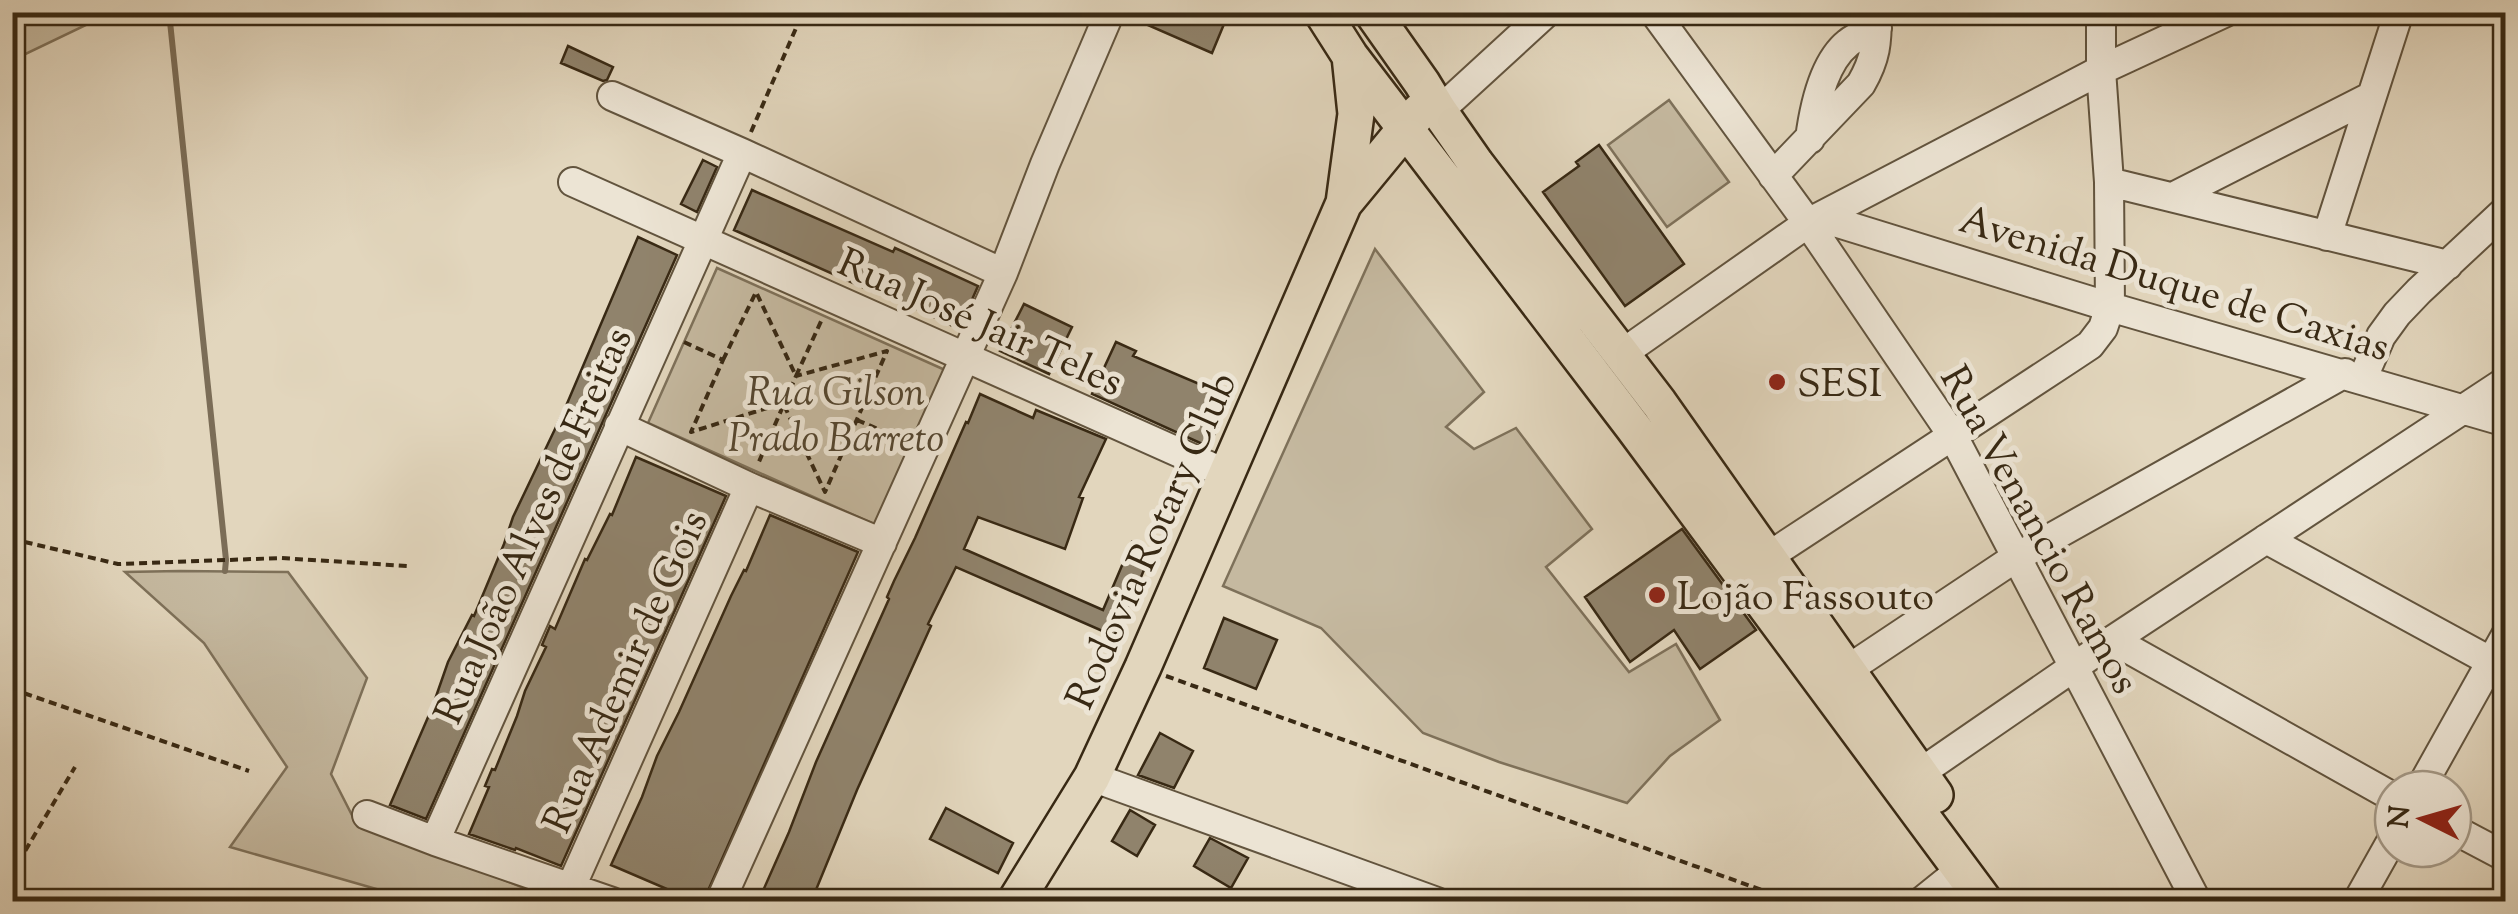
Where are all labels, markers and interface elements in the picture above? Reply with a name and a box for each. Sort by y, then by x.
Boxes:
street label: Avenida Duque de Caxias [1952,194,2396,379]
street label: Rua José Jair Teles [827,237,1131,414]
street label: Rua João Alves de Freitas [423,319,649,734]
street label: Rua Venancio Ramos [1923,357,2151,705]
place label: SESI [1797,358,1882,415]
street label: Rodovia Rotary Club [1054,364,1254,719]
park label: Rua Gilson Prado Barreto [728,367,944,470]
marker: SESI [1766,371,1788,393]
street label: Rua Ademir de Gois [531,502,725,843]
place label: Lojão Fassouto [1677,571,1934,628]
marker: Lojão Fassouto [1646,584,1668,606]
north arrow [2373,769,2473,869]
text: N [2380,804,2422,830]

